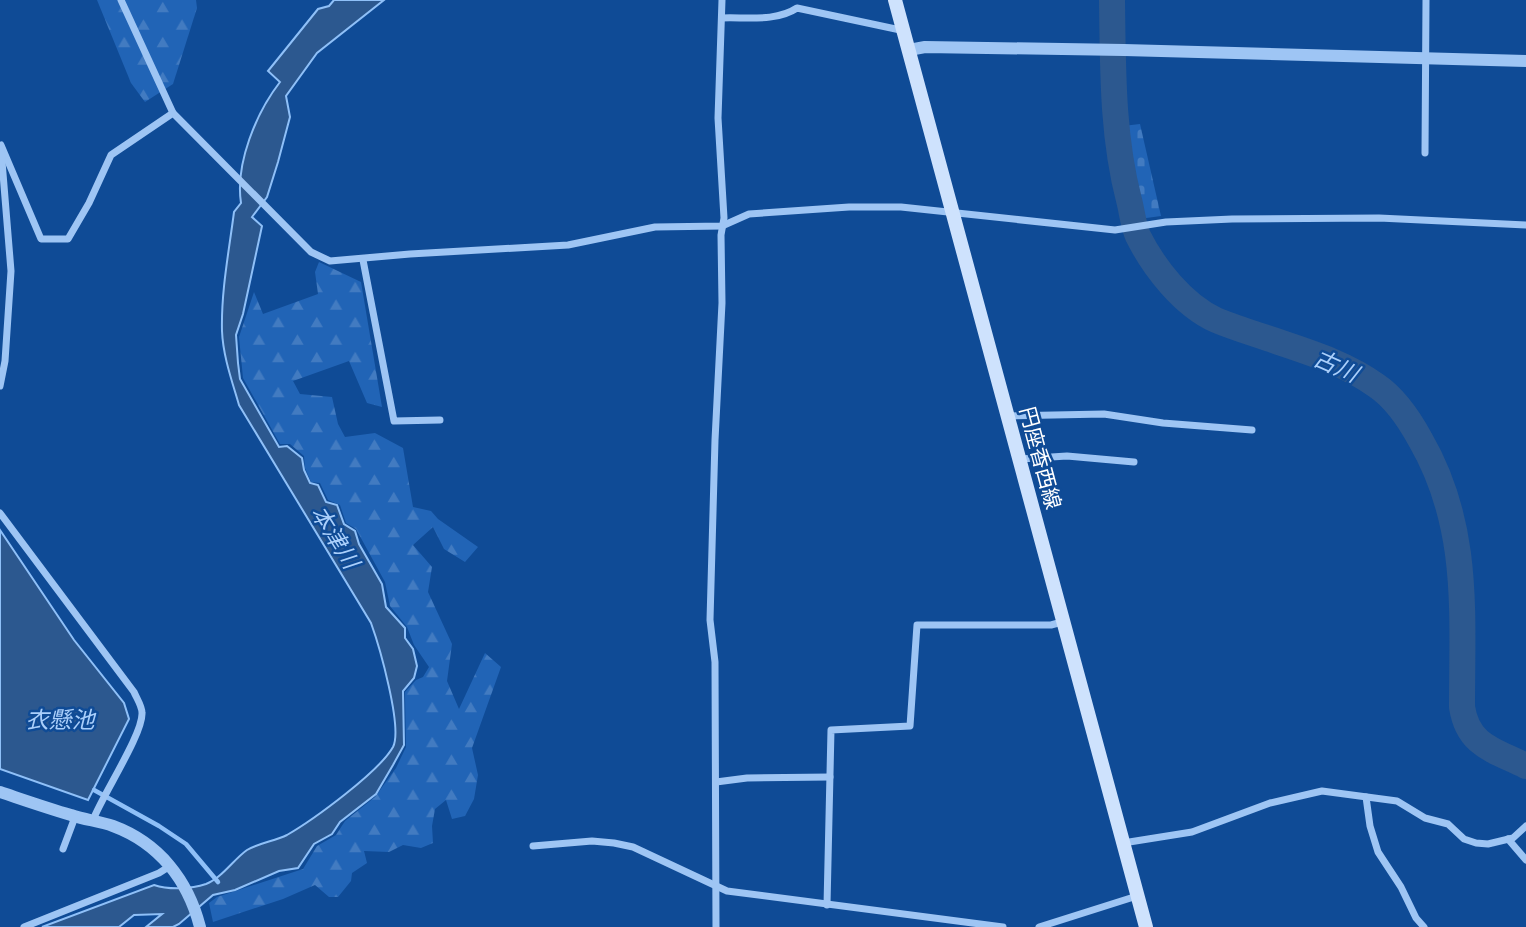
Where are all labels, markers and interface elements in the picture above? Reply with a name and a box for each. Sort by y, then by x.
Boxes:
water label: 古川 [1309,344,1365,389]
street label: 円座香西線 [1015,404,1066,512]
water label: 本津川 [305,500,367,576]
water label: 衣懸池 [26,706,97,734]

